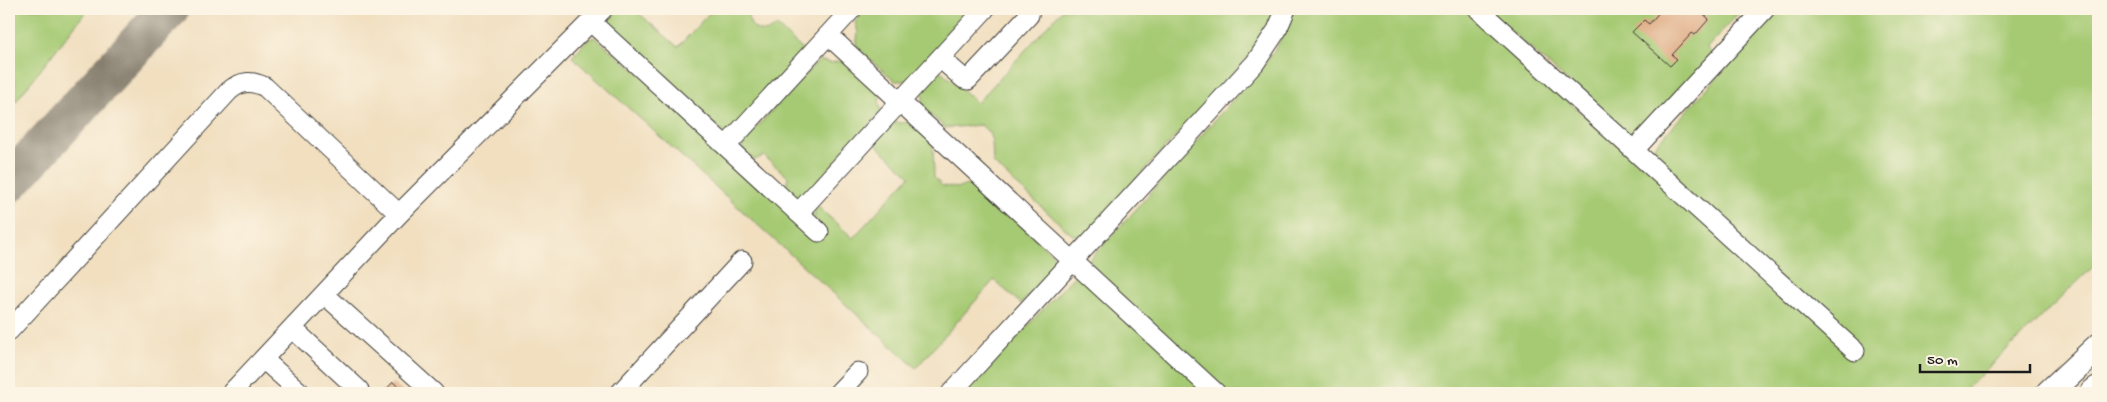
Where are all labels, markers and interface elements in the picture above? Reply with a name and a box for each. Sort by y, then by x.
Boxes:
scale bar [1920,342,2030,374]
text: 50 m [1927,352,1958,370]

